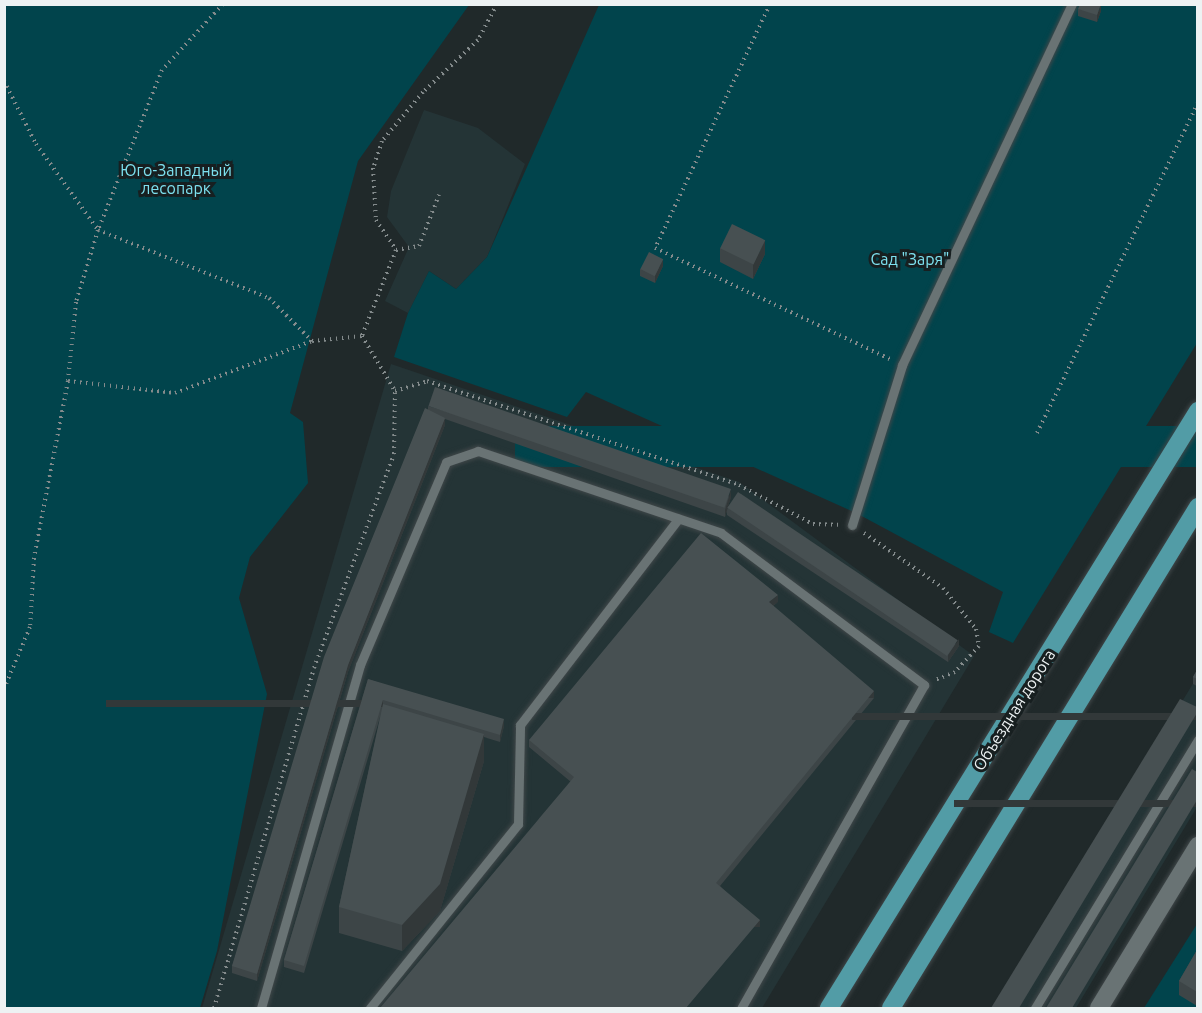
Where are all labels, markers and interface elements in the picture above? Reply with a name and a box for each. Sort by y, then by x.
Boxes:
park label: Юго-Западный лесопарк [120,160,232,198]
park label: Сад "Заря" [870,249,950,269]
street label: Объездная дорога [969,646,1059,774]

